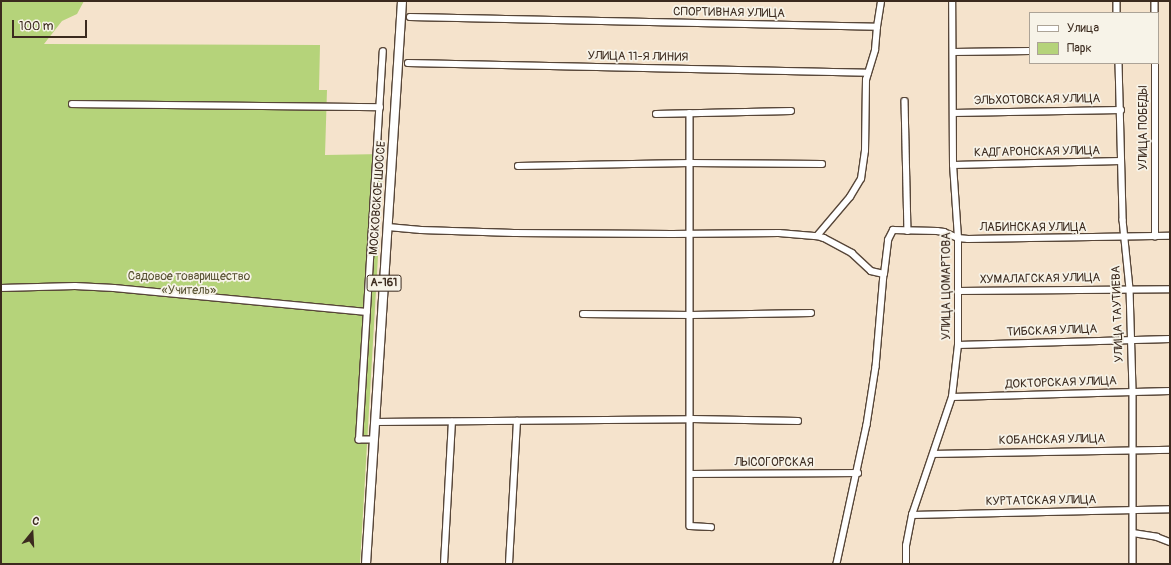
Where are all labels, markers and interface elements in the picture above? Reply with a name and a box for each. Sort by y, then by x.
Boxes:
street label: СПОРТИВНАЯ УЛИЦА [673,5,785,21]
scale bar [14,12,89,38]
legend [1029,12,1159,64]
text: 100 m [19,19,53,34]
text: Улица [1067,21,1099,36]
text: Парк [1067,41,1092,56]
street label: УЛИЦА 11-Я ЛИНИЯ [588,49,688,65]
street label: УЛИЦА ПОБЕДЫ [1137,86,1151,170]
street label: ЭЛЬХОТОВСКАЯ УЛИЦА [974,92,1100,108]
street label: МОСКОВСКОЕ ШОССЕ [367,141,389,255]
street label: КАДГАРОНСКАЯ УЛИЦА [974,144,1100,160]
street label: ЛАБИНСКАЯ УЛИЦА [980,221,1086,235]
street label: УЛИЦА ЦОМАРТОВА [940,232,954,340]
street label: УЛИЦА ТАУТИЕВА [1109,265,1127,363]
park label: Садовое товарищество «Учитель» [128,270,250,298]
street label: ХУМАЛАГСКАЯ УЛИЦА [980,271,1100,287]
road number: А-161 [366,274,402,292]
street label: ТИБСКАЯ УЛИЦА [1006,322,1098,340]
street label: ДОКТОРСКАЯ УЛИЦА [1005,374,1117,392]
street label: КОБАНСКАЯ УЛИЦА [999,432,1105,448]
street label: ЛЫСОГОРСКАЯ [734,456,814,470]
street label: КУРТАТСКАЯ УЛИЦА [986,493,1096,509]
north arrow [12,513,52,553]
text: С [31,514,41,528]

